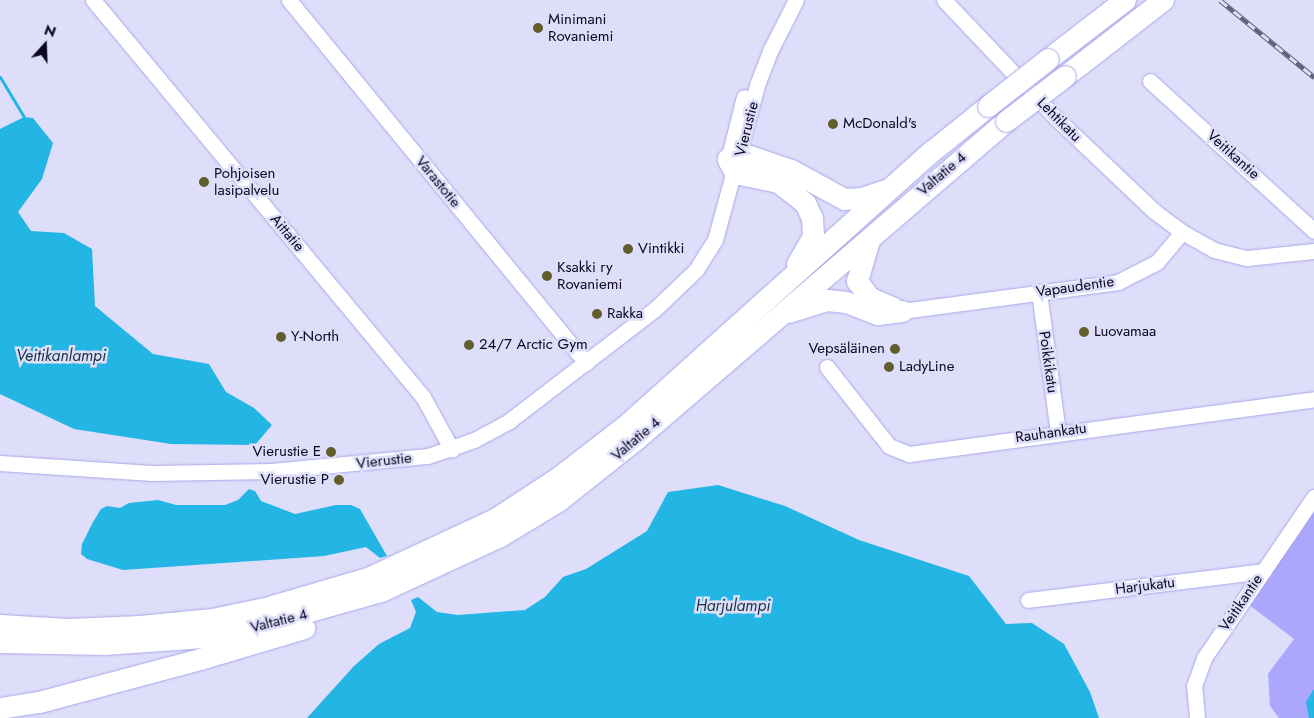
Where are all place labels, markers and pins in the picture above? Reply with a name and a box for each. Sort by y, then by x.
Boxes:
place label: Minimani Rovaniemi [548,10,613,45]
marker: Minimani Rovaniemi [532,22,544,34]
place label: McDonald's [843,115,917,133]
marker: McDonald's [827,118,839,130]
place label: Pohjoisen lasipalvelu [214,164,279,199]
marker: Pohjoisen lasipalvelu [198,176,210,188]
place label: Vintikki [638,240,684,258]
marker: Vintikki [622,243,634,255]
place label: Ksakki ry Rovaniemi [557,258,622,293]
marker: Ksakki ry Rovaniemi [541,270,553,282]
place label: Rakka [607,305,643,323]
marker: Rakka [591,308,603,320]
place label: Luovamaa [1094,323,1156,341]
marker: Luovamaa [1078,326,1090,338]
place label: Y-North [291,328,339,346]
marker: Y-North [275,331,287,343]
place label: 24/7 Arctic Gym [479,336,588,354]
marker: 24/7 Arctic Gym [463,339,475,351]
place label: Vepsäläinen [809,340,885,358]
marker: Vepsäläinen [889,343,901,355]
place label: LadyLine [899,358,954,376]
marker: LadyLine [883,361,895,373]
place label: Vierustie E [252,443,321,461]
marker: Vierustie E [325,446,337,458]
place label: Vierustie P [260,471,329,489]
marker: Vierustie P [333,474,345,486]

